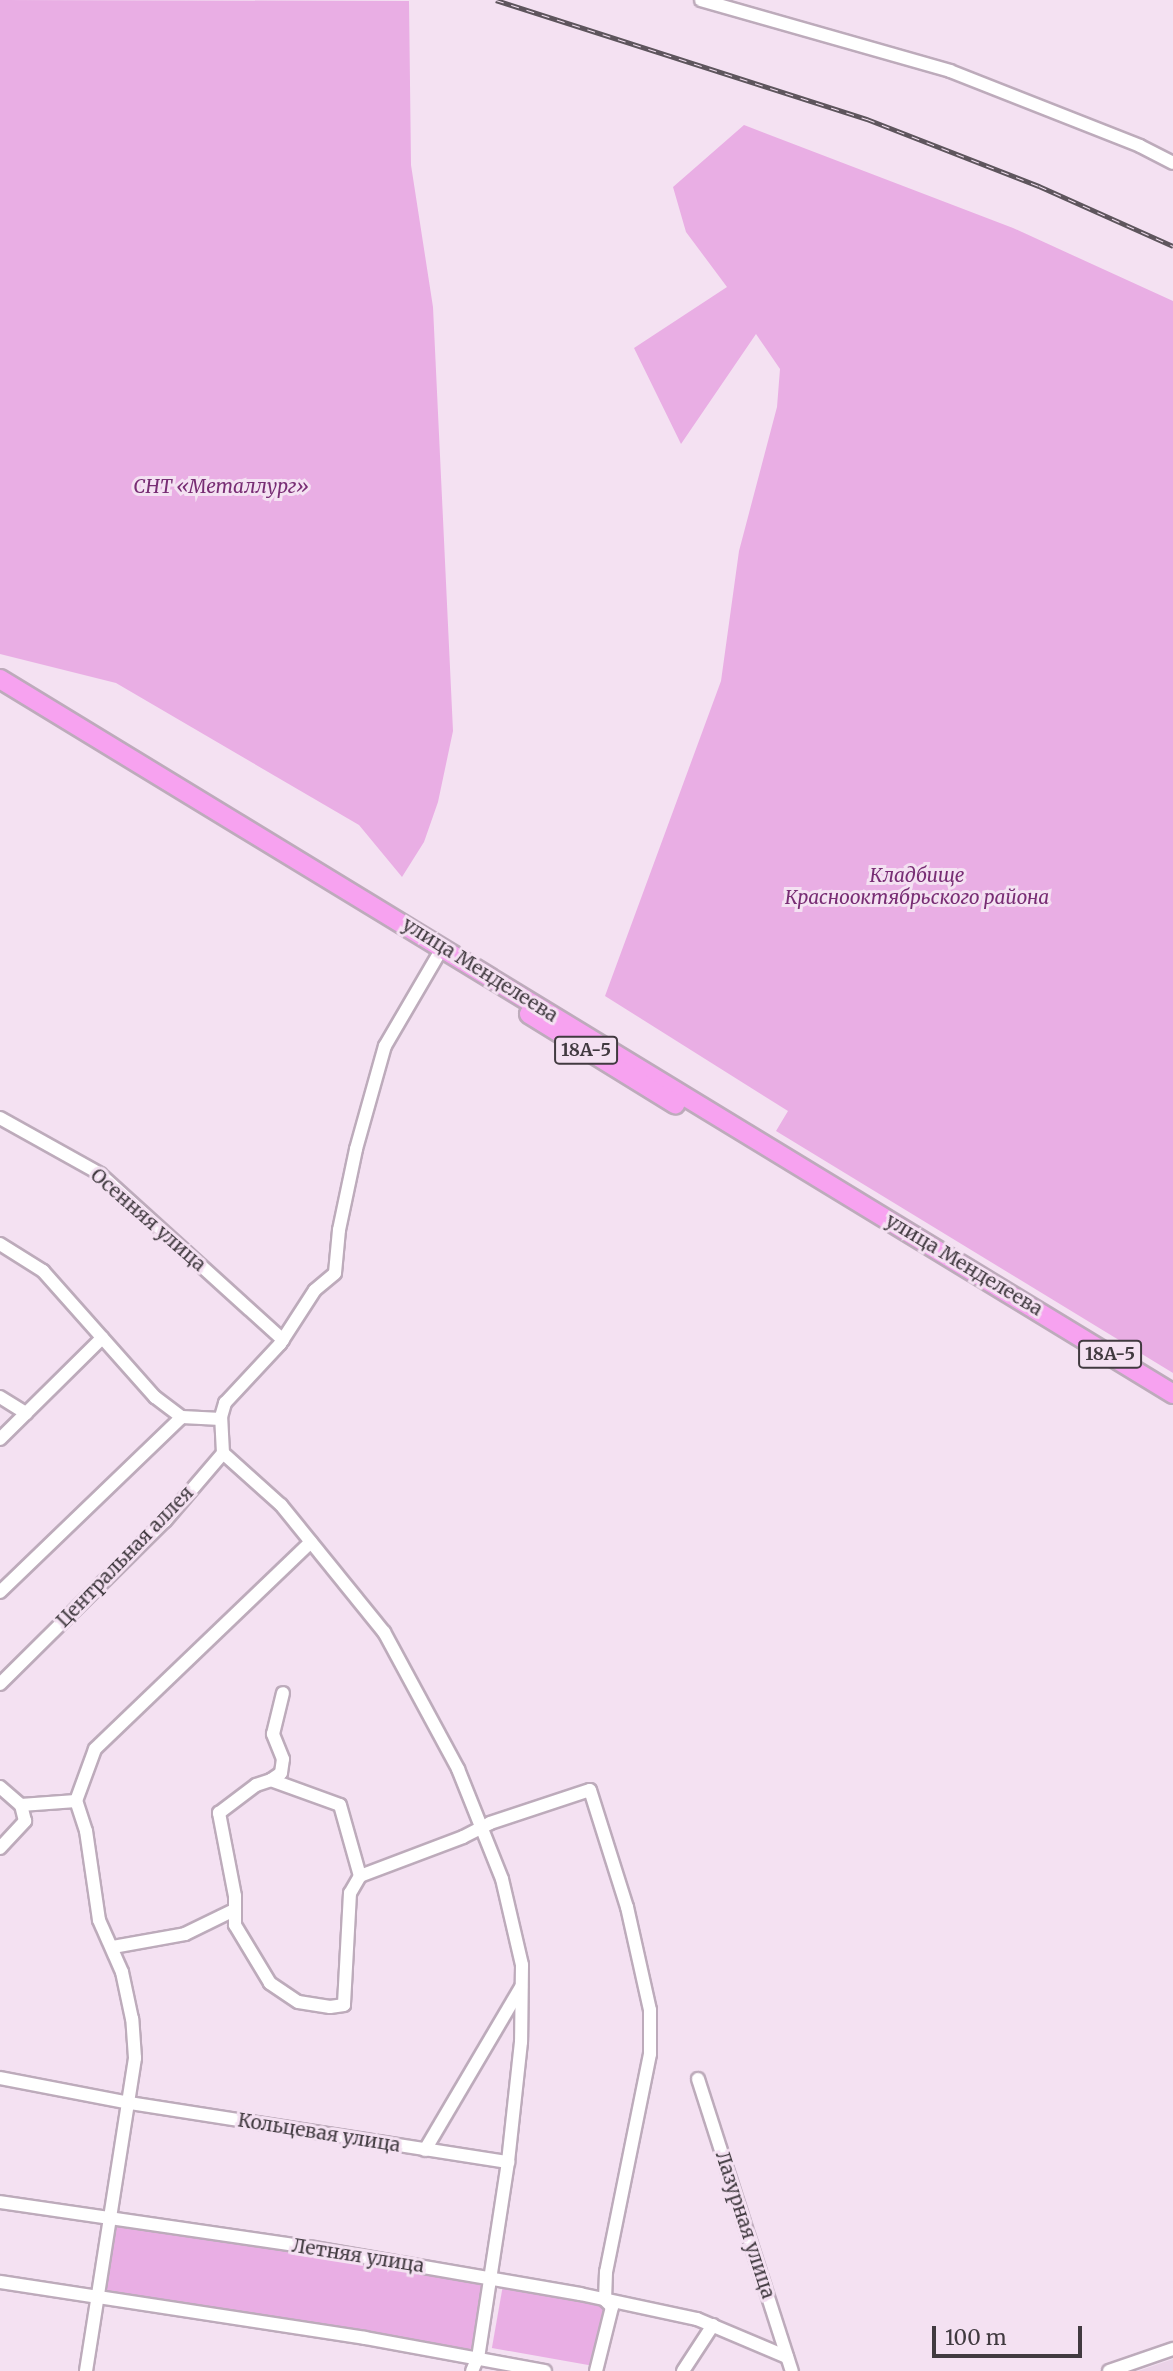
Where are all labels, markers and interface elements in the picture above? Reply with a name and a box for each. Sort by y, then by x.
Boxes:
park label: СНТ «Металлург» [133,476,309,498]
park label: Кладбище Краснооктябрьского района [785,865,1049,909]
street label: улица Менделеева [398,913,562,1027]
road number: 18А-5 [553,1036,619,1064]
street label: Осенняя улица [86,1164,210,1276]
street label: улица Менделеева [881,1209,1047,1321]
road number: 18А-5 [1077,1339,1143,1368]
street label: Центральная аллея [52,1482,198,1632]
street label: Кольцевая улица [236,2109,402,2157]
street label: Лазурная улица [710,2149,780,2301]
street label: Летняя улица [290,2234,426,2278]
scale bar [935,2312,1086,2356]
text: 100 m [945,2324,1007,2351]

